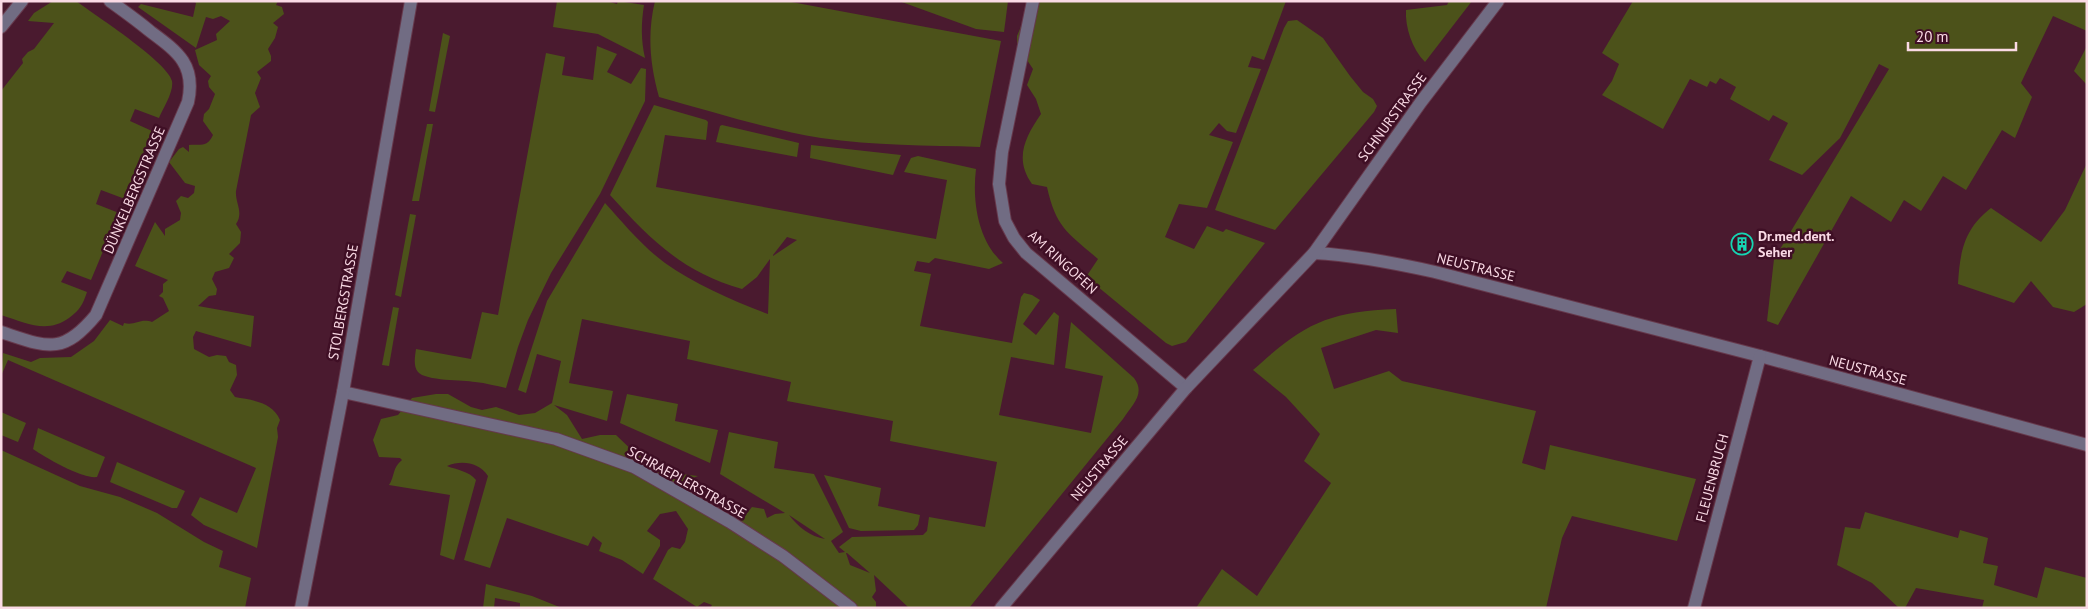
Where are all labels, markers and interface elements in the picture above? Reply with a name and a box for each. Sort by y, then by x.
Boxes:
scale bar [1908,20,2016,52]
text: 20 m [1916,27,1949,46]
street label: SCHNURSTRASSE [1354,69,1430,165]
street label: DÜNKELBERGSTRASSE [99,124,169,256]
street label: AM RINGOFEN [1025,226,1101,298]
place label: Dr.med.dent. Seher [1758,227,1835,261]
building icon: Dr.med.dent. Seher [1730,232,1754,256]
street label: STOLBERGSTRASSE [324,243,362,361]
street label: NEUSTRASSE [1435,249,1517,285]
street label: NEUSTRASSE [1827,351,1909,389]
street label: NEUSTRASSE [1066,432,1132,504]
street label: FLEUENBRUCH [1692,432,1732,524]
street label: SCHRAEPLERSTRASSE [624,442,750,522]

